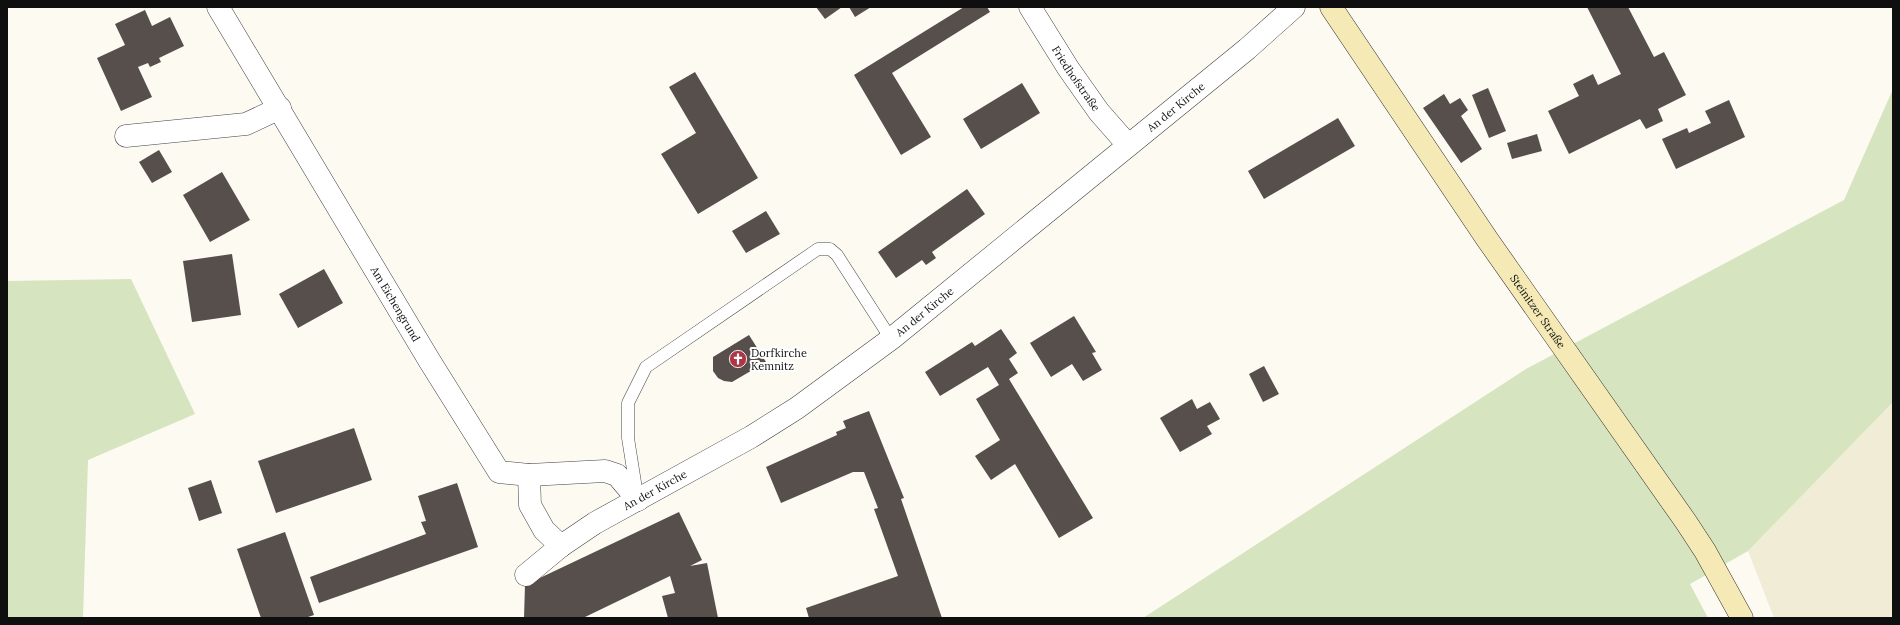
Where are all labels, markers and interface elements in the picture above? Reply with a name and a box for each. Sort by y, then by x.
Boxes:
street label: Friedhofstraße [1049,43,1103,114]
street label: An der Kirche [1143,79,1208,135]
street label: Am Eichengrund [367,263,424,345]
street label: Steinitzer Straße [1507,272,1569,351]
street label: An der Kirche [892,284,956,340]
place label: Dorfkirche Kemnitz [751,346,807,373]
church icon: Dorfkirche Kemnitz [728,349,748,369]
street label: An der Kirche [620,467,689,514]

